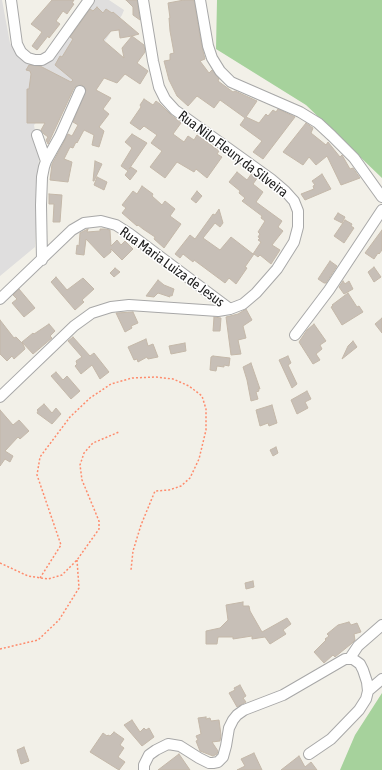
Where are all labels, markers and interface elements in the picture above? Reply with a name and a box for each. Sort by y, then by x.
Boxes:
street label: Rua Nilo Fleury da Silveira [175,107,291,201]
street label: Rua Maria Luiza de Jesus [116,223,228,311]

